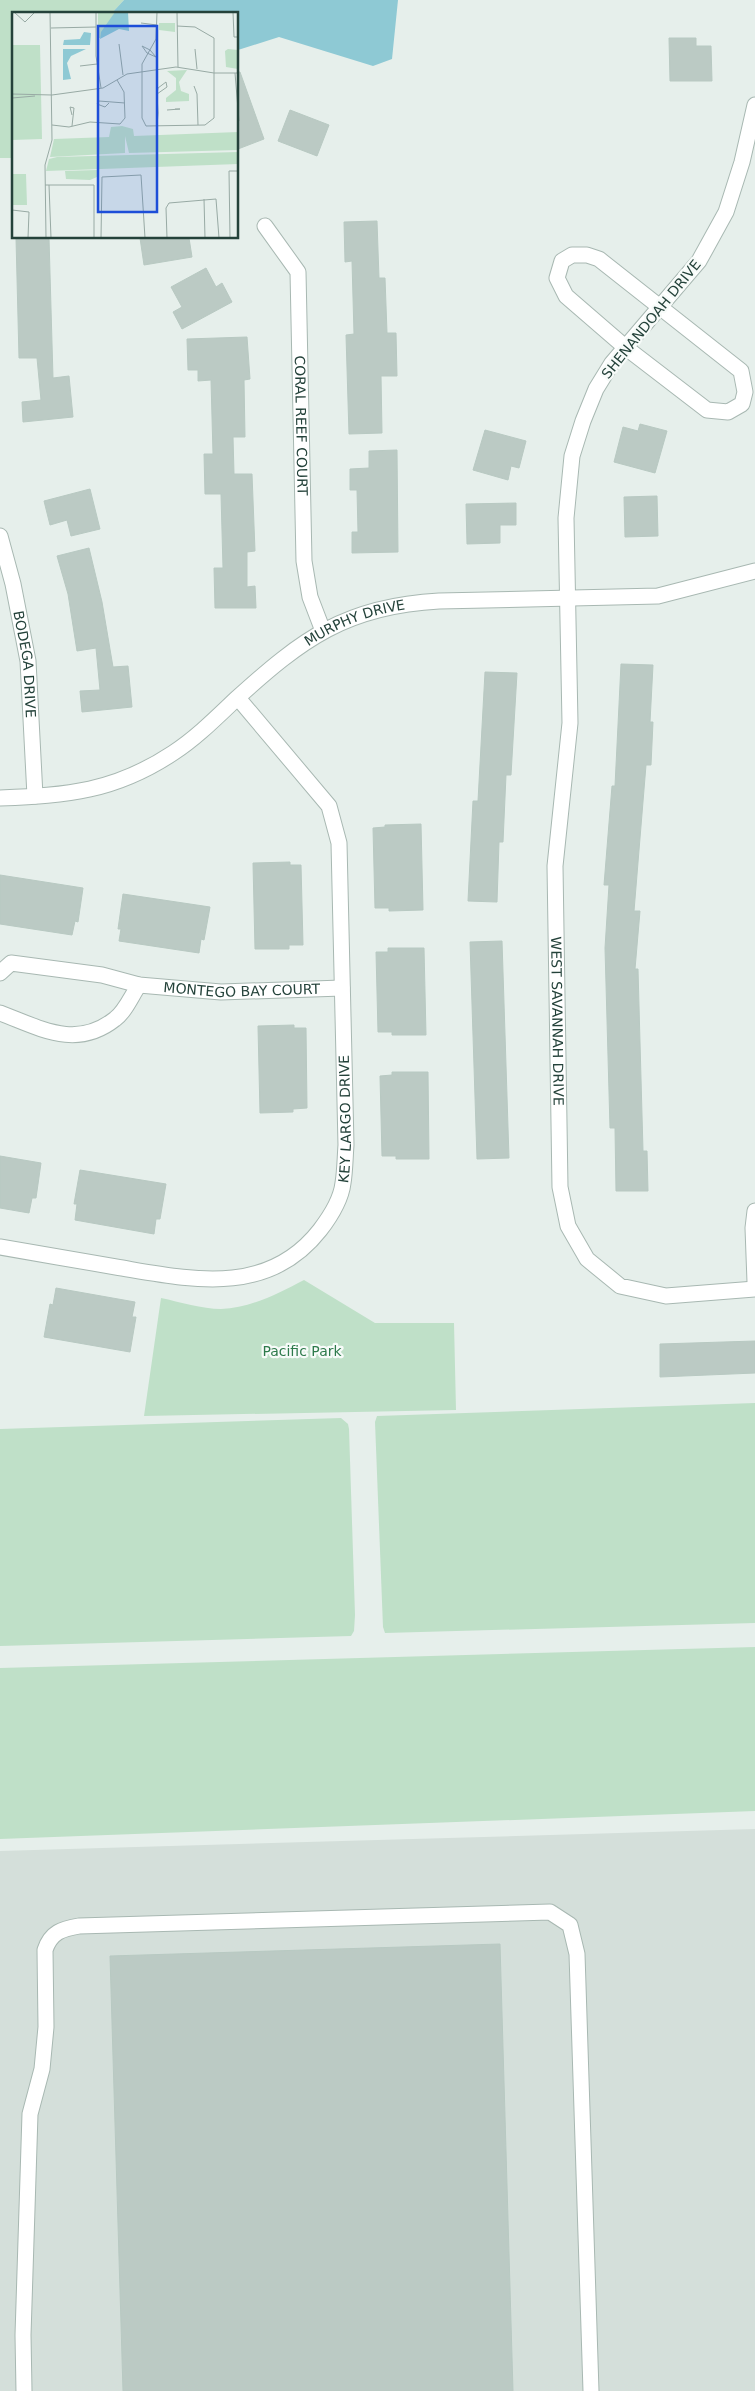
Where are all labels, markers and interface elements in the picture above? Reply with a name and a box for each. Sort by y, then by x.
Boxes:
inset map [12,12,239,239]
street label: SHENANDOAH DRIVE [598,256,704,382]
street label: CORAL REEF COURT [292,355,311,496]
street label: MURPHY DRIVE [301,596,406,649]
street label: BODEGA DRIVE [10,609,39,718]
street label: WEST SAVANNAH DRIVE [548,936,567,1106]
street label: MONTEGO BAY COURT [163,979,321,1000]
street label: KEY LARGO DRIVE [335,1055,354,1184]
park label: Pacific Park [262,1343,342,1359]

